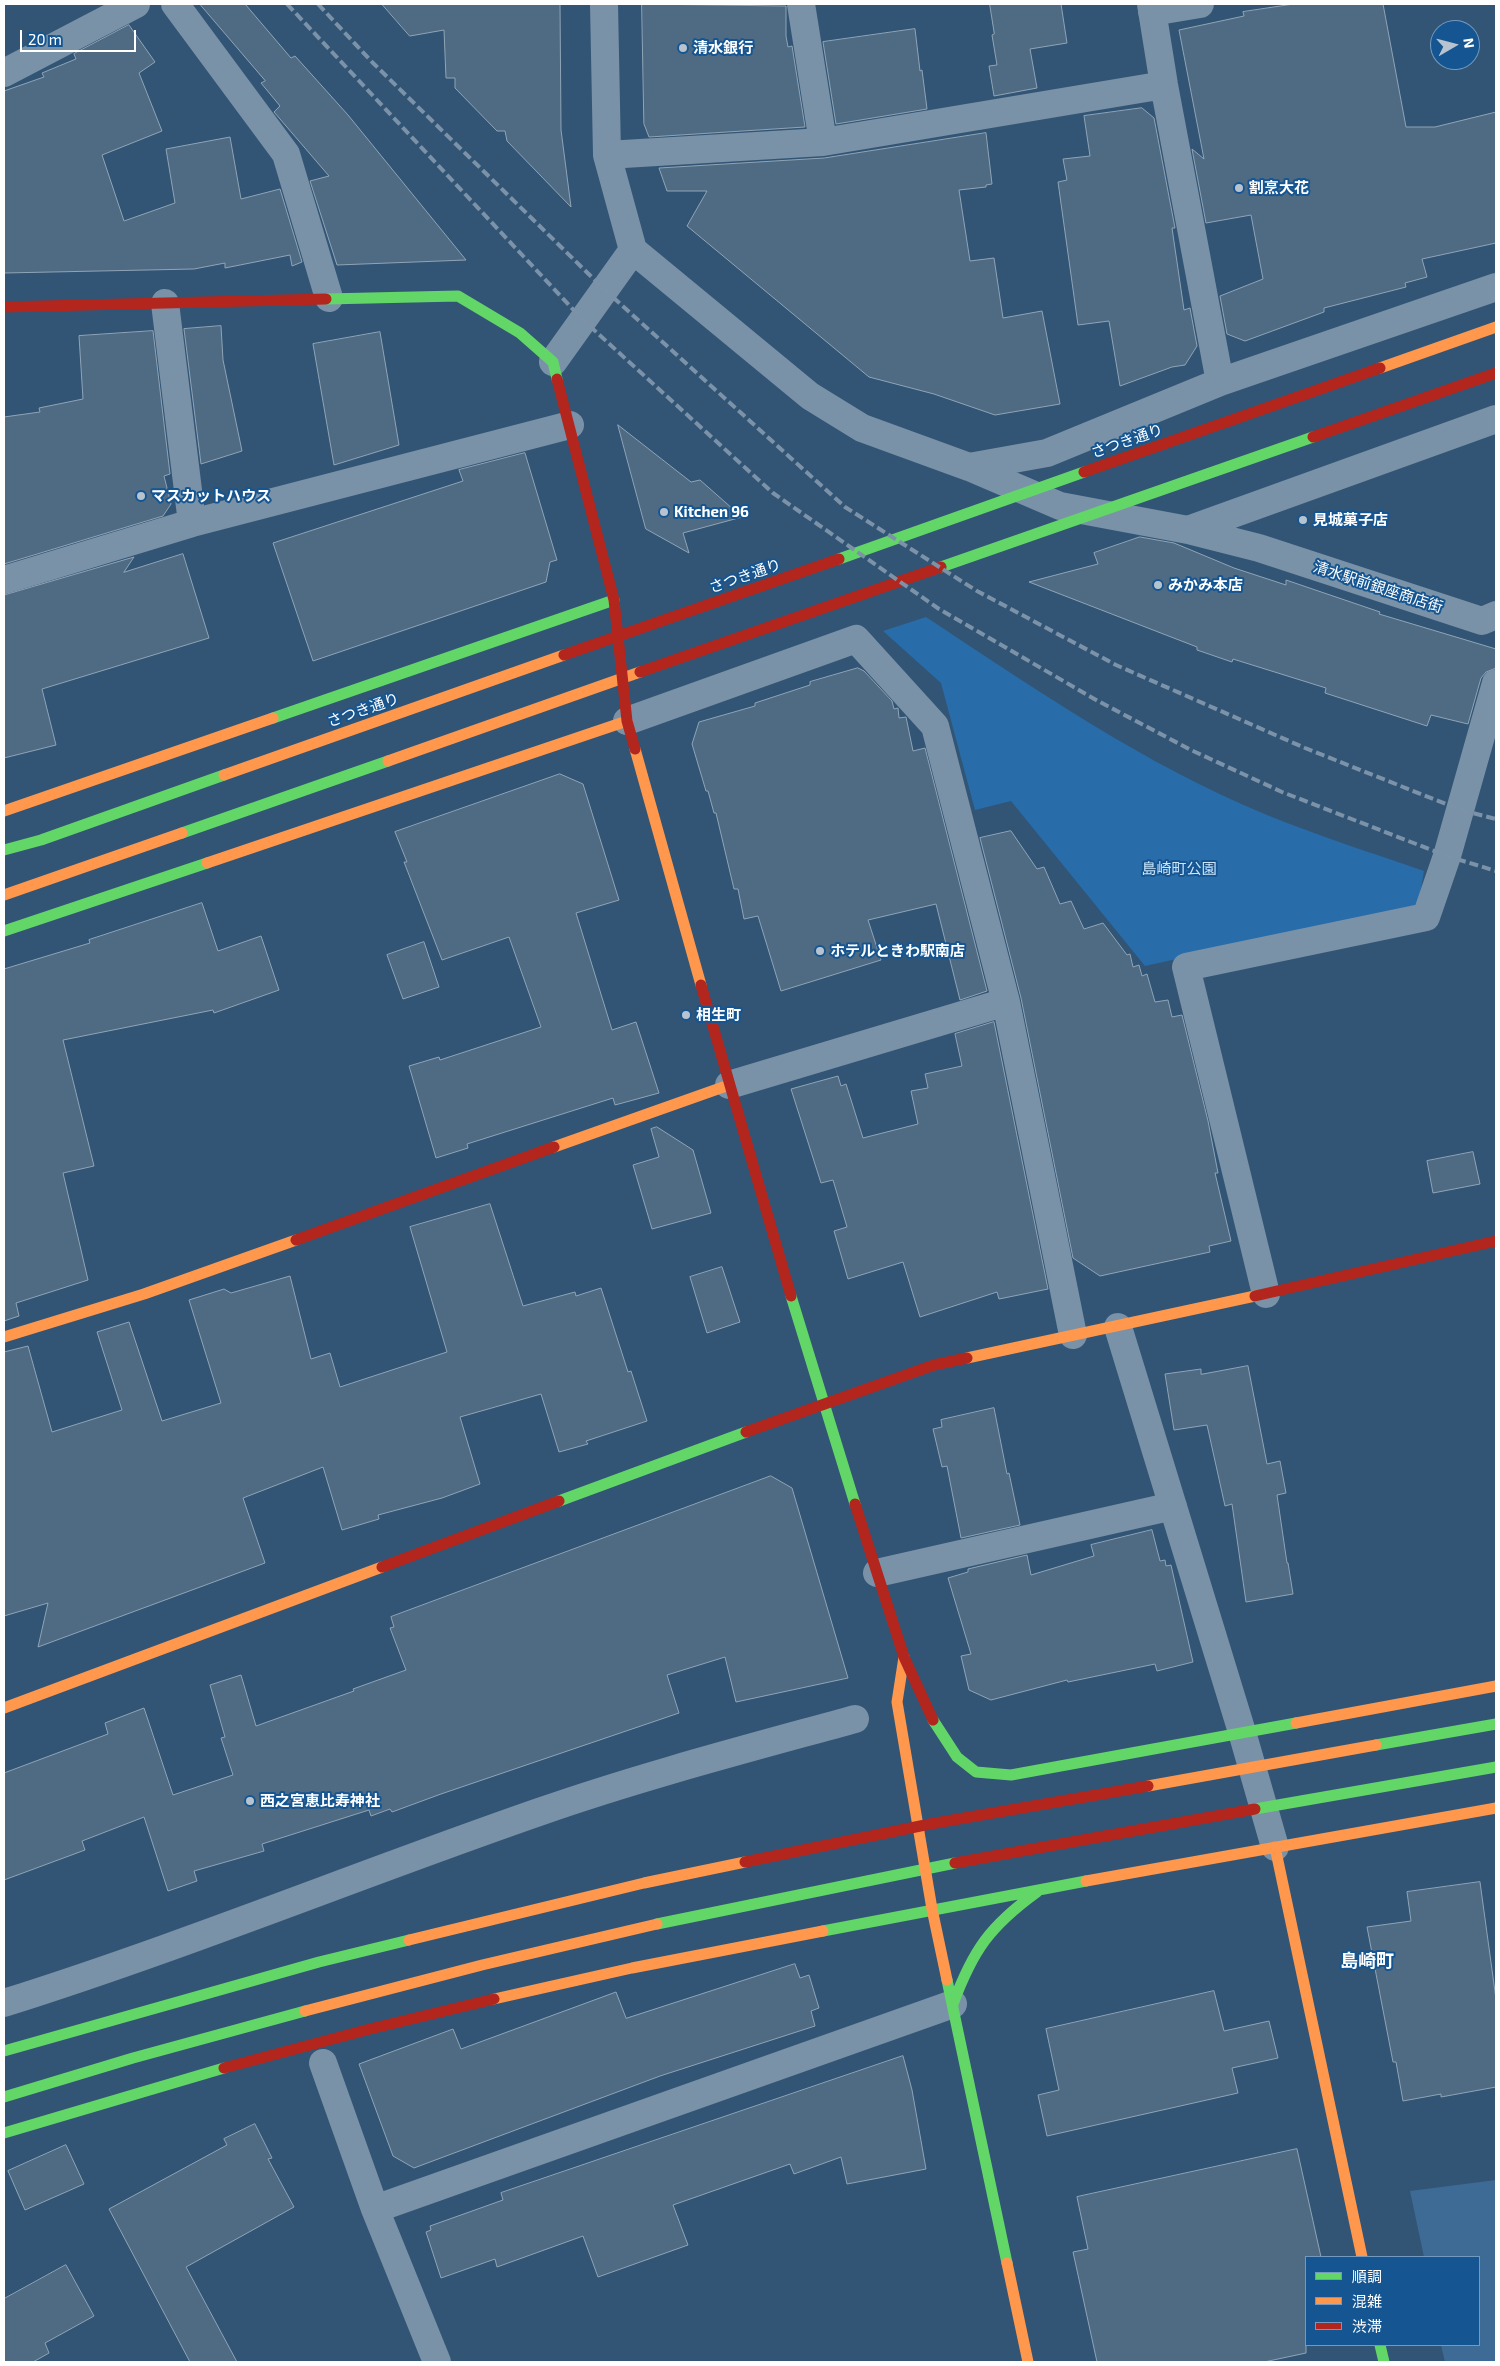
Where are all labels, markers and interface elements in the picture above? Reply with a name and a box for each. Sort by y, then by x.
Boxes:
scale bar [22,20,139,52]
north arrow [1430,20,1480,70]
text: 20 m [28,30,62,48]
text: N [1460,37,1478,49]
place label: 清水銀行 [693,39,753,57]
marker: 清水銀行 [677,42,689,54]
place label: 割烹大花 [1249,179,1309,197]
marker: 割烹大花 [1233,182,1245,194]
street label: さつき通り [1089,420,1165,462]
place label: マスカットハウス [151,487,271,505]
marker: マスカットハウス [135,490,147,502]
place label: Kitchen 96 [674,503,749,521]
marker: Kitchen 96 [658,506,670,518]
place label: 見城菓子店 [1313,511,1388,529]
marker: 見城菓子店 [1297,514,1309,526]
street label: さつき通り [707,555,783,597]
street label: 清水駅前銀座商店街 [1311,558,1445,616]
place label: みかみ本店 [1168,576,1243,594]
marker: みかみ本店 [1152,579,1164,591]
street label: さつき通り [325,689,401,731]
park label: 島崎町公園 [1142,860,1216,878]
place label: ホテルときわ駅南店 [830,942,965,960]
marker: ホテルときわ駅南店 [814,945,826,957]
place label: 相生町 [696,1006,741,1024]
marker: 相生町 [680,1009,692,1021]
place label: 西之宮恵比寿神社 [260,1792,380,1810]
marker: 西之宮恵比寿神社 [244,1795,256,1807]
district label: 島崎町 [1340,1950,1394,1972]
legend [1305,2256,1480,2346]
text: 順調 [1352,2267,1382,2285]
text: 混雑 [1352,2292,1382,2310]
text: 渋滞 [1352,2317,1382,2335]

